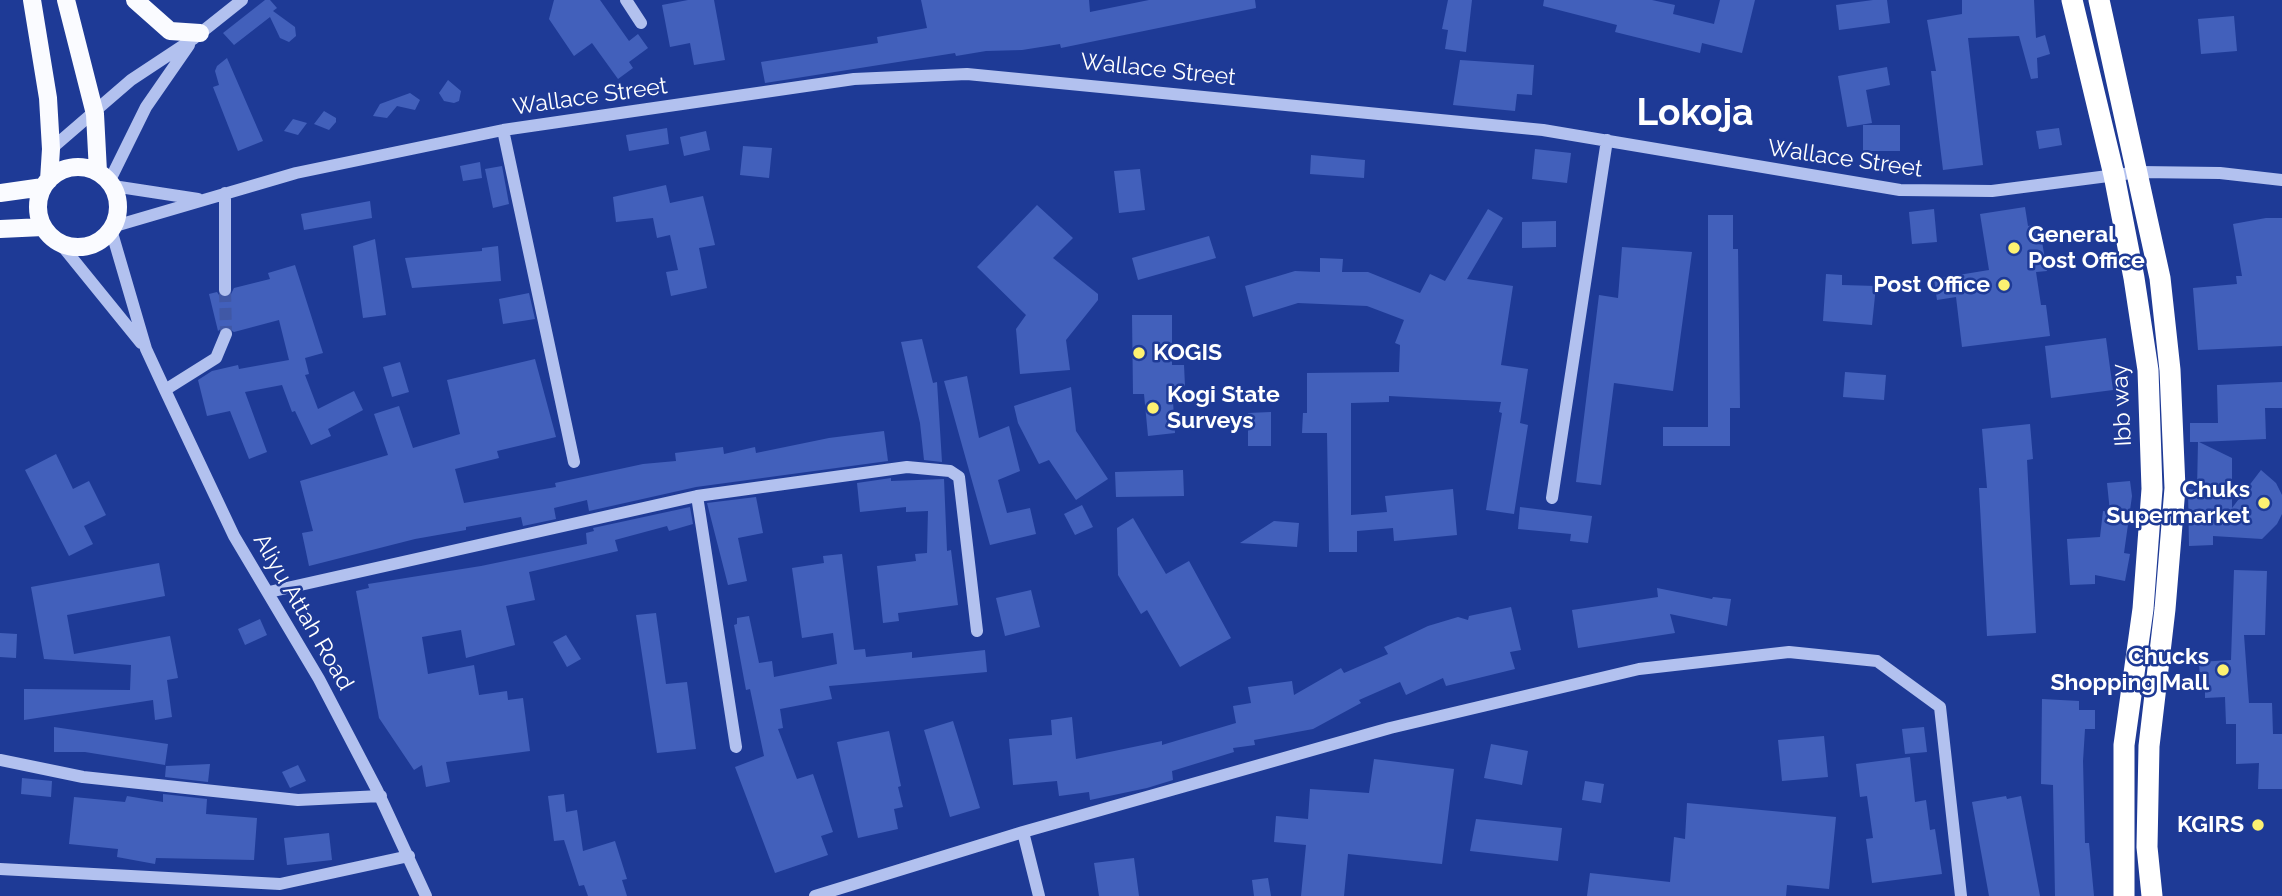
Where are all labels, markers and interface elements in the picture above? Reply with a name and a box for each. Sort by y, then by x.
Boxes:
street label: Wallace Street [1079,48,1237,92]
street label: Wallace Street [511,72,669,122]
district label: Lokoja [1637,92,1753,136]
street label: Wallace Street [1766,134,1924,184]
place label: General Post Office [2028,221,2145,275]
marker: General Post Office [2006,240,2022,256]
place label: Post Office [1873,271,1990,299]
marker: Post Office [1996,277,2012,293]
place label: KOGIS [1153,339,1222,367]
marker: KOGIS [1131,345,1147,361]
street label: Ibb way [2106,363,2138,447]
place label: Kogi State Surveys [1167,381,1280,435]
marker: Kogi State Surveys [1145,400,1161,416]
place label: Chuks Supermarket [2106,476,2250,530]
marker: Chuks Supermarket [2256,495,2272,511]
street label: Aliyu Attah Road [247,529,359,695]
place label: Chucks Shopping Mall [2051,643,2209,697]
marker: Chucks Shopping Mall [2215,662,2231,678]
place label: KGIRS [2177,811,2244,839]
marker: KGIRS [2250,817,2266,833]

